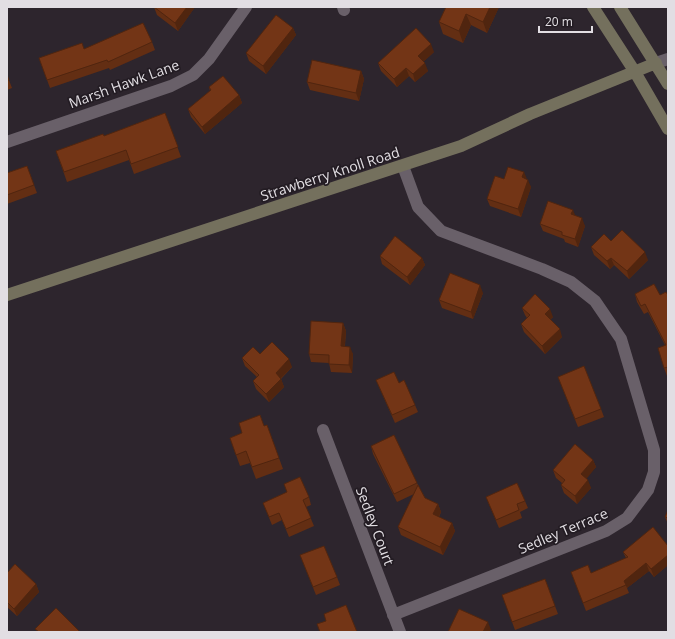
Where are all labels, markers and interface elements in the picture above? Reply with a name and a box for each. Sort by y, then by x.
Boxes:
scale bar [539,8,592,34]
text: 20 m [545,13,573,30]
street label: Marsh Hawk Lane [66,55,182,112]
street label: Strawberry Knoll Road [258,142,402,205]
street label: Sedley Court [352,484,399,568]
street label: Sedley Terrace [515,503,611,558]

